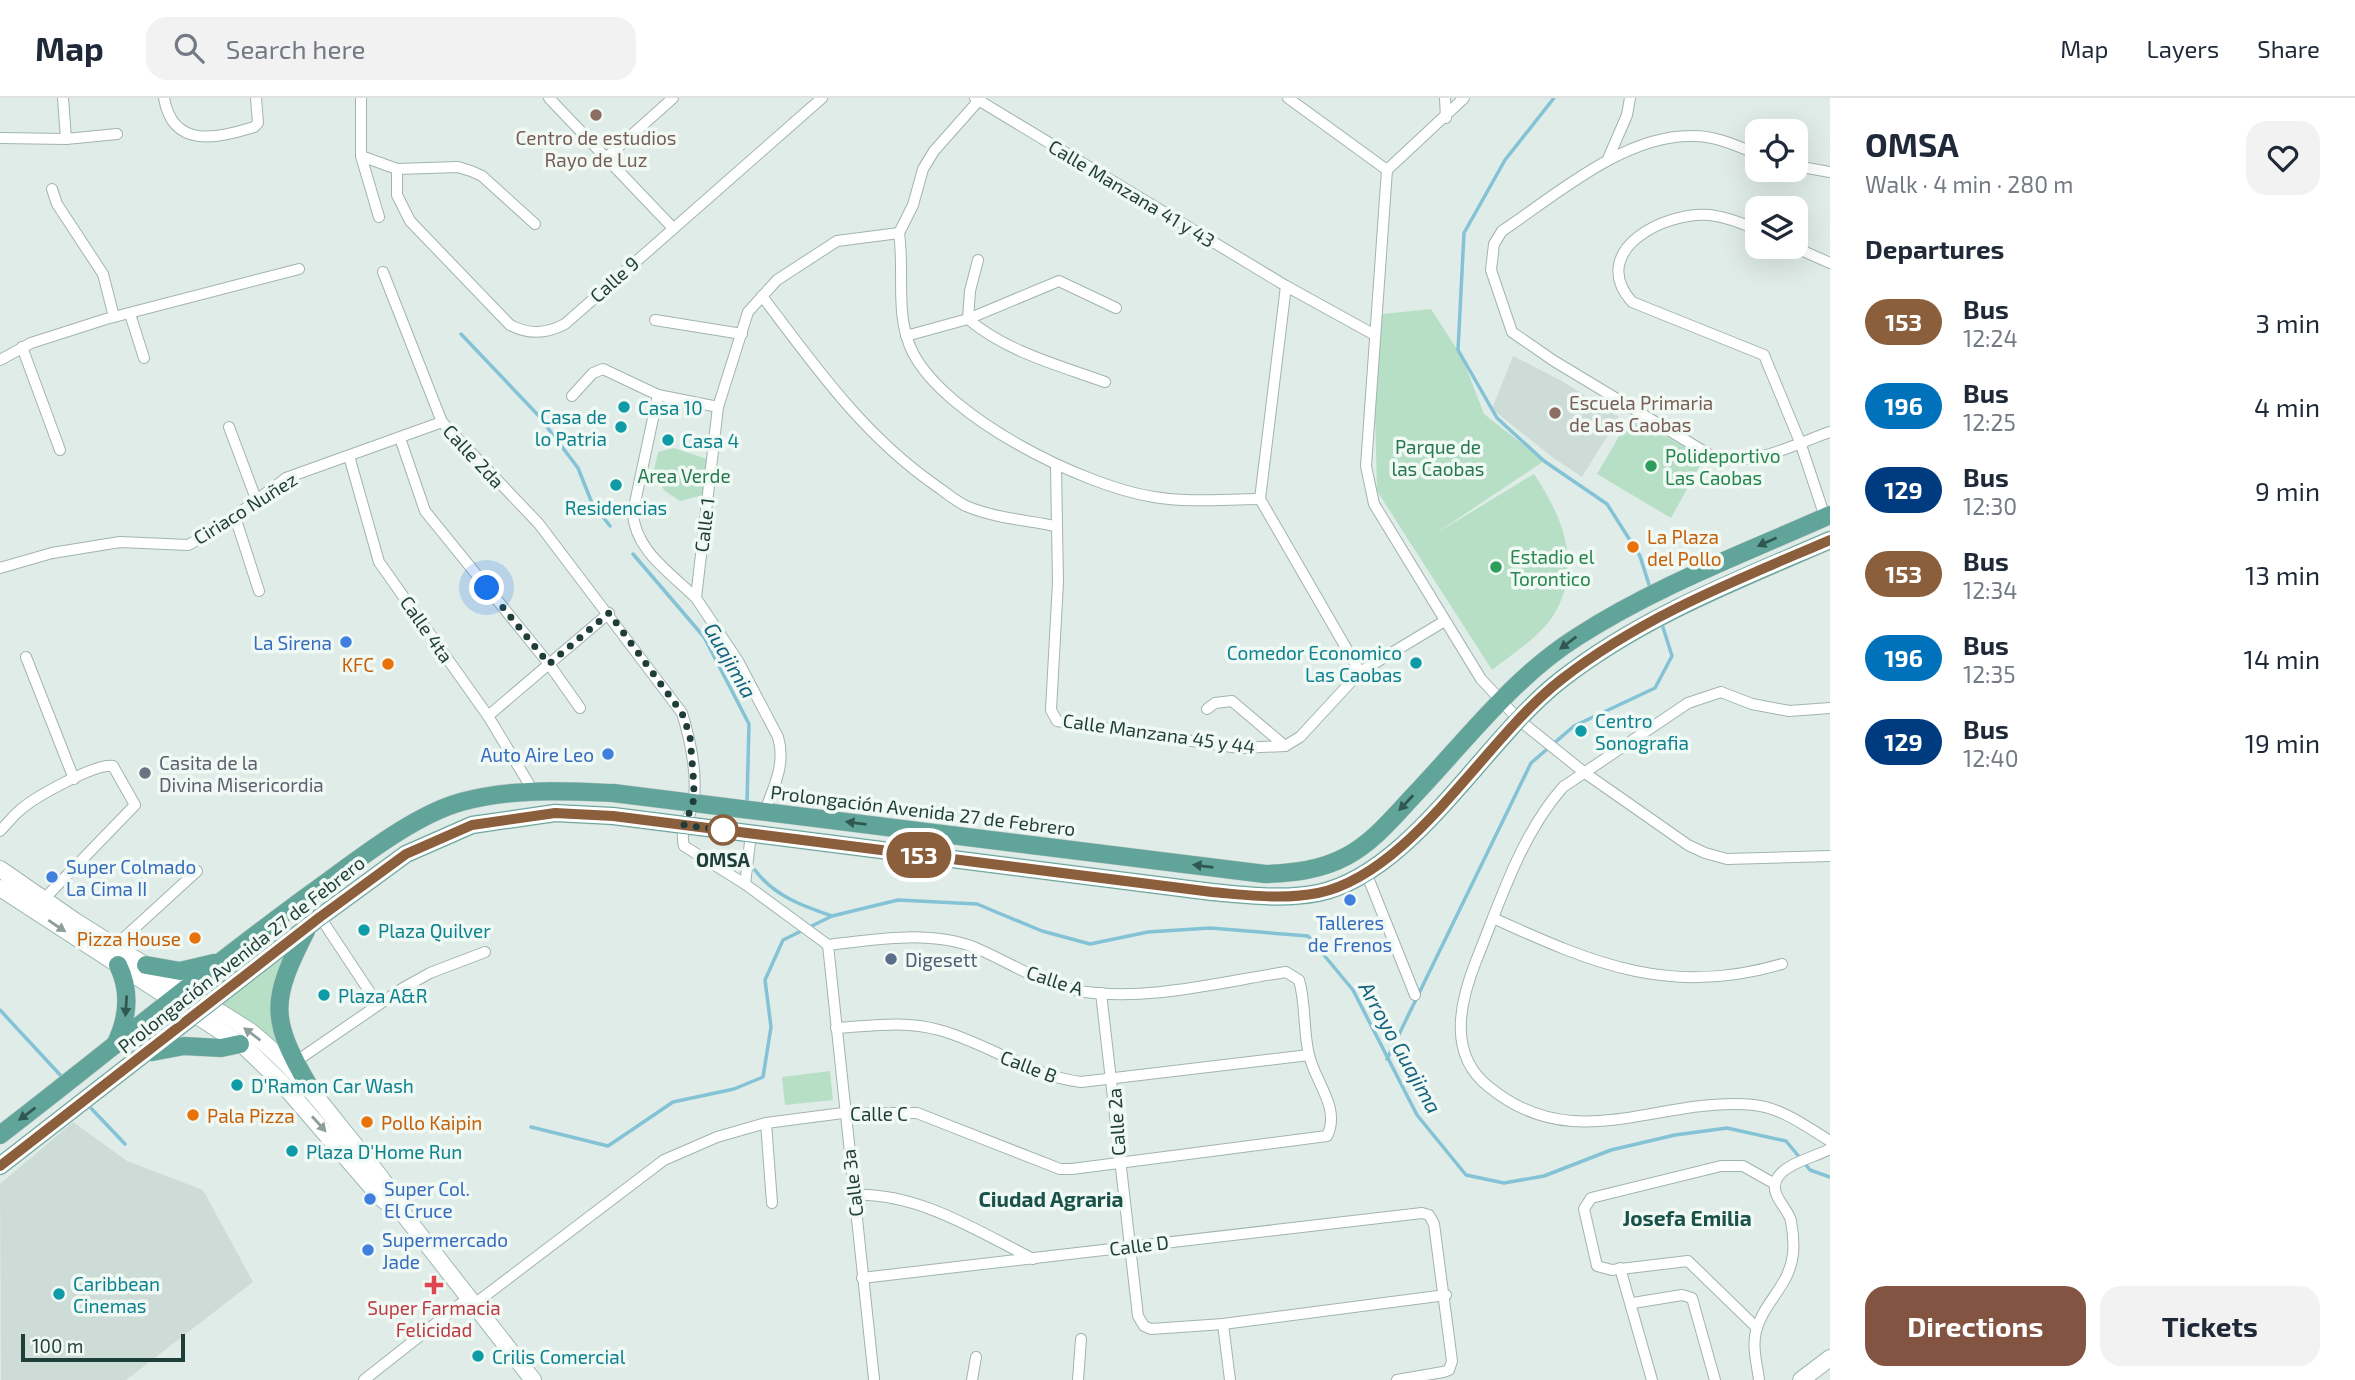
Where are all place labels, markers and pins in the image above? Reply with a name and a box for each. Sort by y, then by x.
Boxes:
marker: Centro de estudios Rayo de Luz [588,107,604,123]
place label: Centro de estudios Rayo de Luz [515,126,677,171]
place label: Escuela Primaria de Las Caobas [1569,391,1713,436]
place label: Casa 10 [638,396,703,419]
marker: Casa 10 [616,399,632,415]
place label: Casa de lo Patria [535,405,607,450]
marker: Escuela Primaria de Las Caobas [1547,405,1563,421]
marker: Casa de lo Patria [613,419,629,435]
place label: Casa 4 [682,429,739,452]
marker: Casa 4 [660,432,676,448]
place label: Polideportivo Las Caobas [1665,444,1780,489]
marker: Polideportivo Las Caobas [1643,458,1659,474]
marker: Residencias [608,477,624,493]
place label: Residencias [565,496,667,519]
place label: La Plaza del Pollo [1647,525,1721,570]
marker: La Plaza del Pollo [1625,539,1641,555]
place label: Estadio el Torontico [1510,545,1595,590]
marker: Estadio el Torontico [1488,559,1504,575]
place label: La Sirena [253,631,332,654]
marker: La Sirena [338,634,354,650]
place label: Comedor Economico Las Caobas [1227,641,1402,686]
place label: KFC [342,653,374,676]
marker: Comedor Economico Las Caobas [1408,655,1424,671]
marker: KFC [380,656,396,672]
place label: Centro Sonografia [1595,709,1689,754]
marker: Centro Sonografia [1573,723,1589,739]
place label: Auto Aire Leo [480,743,594,766]
marker: Auto Aire Leo [600,746,616,762]
place label: Casita de la Divina Misericordia [159,751,324,796]
marker: Casita de la Divina Misericordia [137,765,153,781]
marker: OMSA [708,815,738,845]
place label: OMSA [696,848,751,871]
place label: Super Colmado La Cima II [66,855,196,900]
marker: Super Colmado La Cima II [44,869,60,885]
marker: Talleres de Frenos [1342,892,1358,908]
place label: Talleres de Frenos [1308,911,1392,956]
place label: Plaza Quilver [378,919,491,942]
marker: Plaza Quilver [356,922,372,938]
place label: Pizza House [77,927,181,950]
marker: Pizza House [187,930,203,946]
place label: Digesett [905,948,977,971]
marker: Digesett [883,951,899,967]
place label: Plaza A&R [338,984,427,1007]
marker: Plaza A&R [316,987,332,1003]
place label: D'Ramon Car Wash [251,1074,414,1097]
marker: D'Ramon Car Wash [229,1077,245,1093]
place label: Pala Pizza [207,1104,295,1127]
marker: Pala Pizza [185,1107,201,1123]
place label: Pollo Kaipin [381,1111,482,1134]
marker: Pollo Kaipin [359,1114,375,1130]
place label: Plaza D'Home Run [306,1140,462,1163]
marker: Plaza D'Home Run [284,1143,300,1159]
place label: Super Col. El Cruce [384,1177,470,1222]
marker: Super Col. El Cruce [362,1191,378,1207]
place label: Supermercado Jade [382,1228,508,1273]
marker: Supermercado Jade [360,1242,376,1258]
place label: Caribbean Cinemas [73,1272,160,1317]
marker: Super Farmacia Felicidad [426,1277,442,1293]
marker: Caribbean Cinemas [51,1286,67,1302]
place label: Super Farmacia Felicidad [367,1296,501,1341]
place label: Crilis Comercial [492,1345,626,1368]
marker: Crilis Comercial [470,1348,486,1364]

